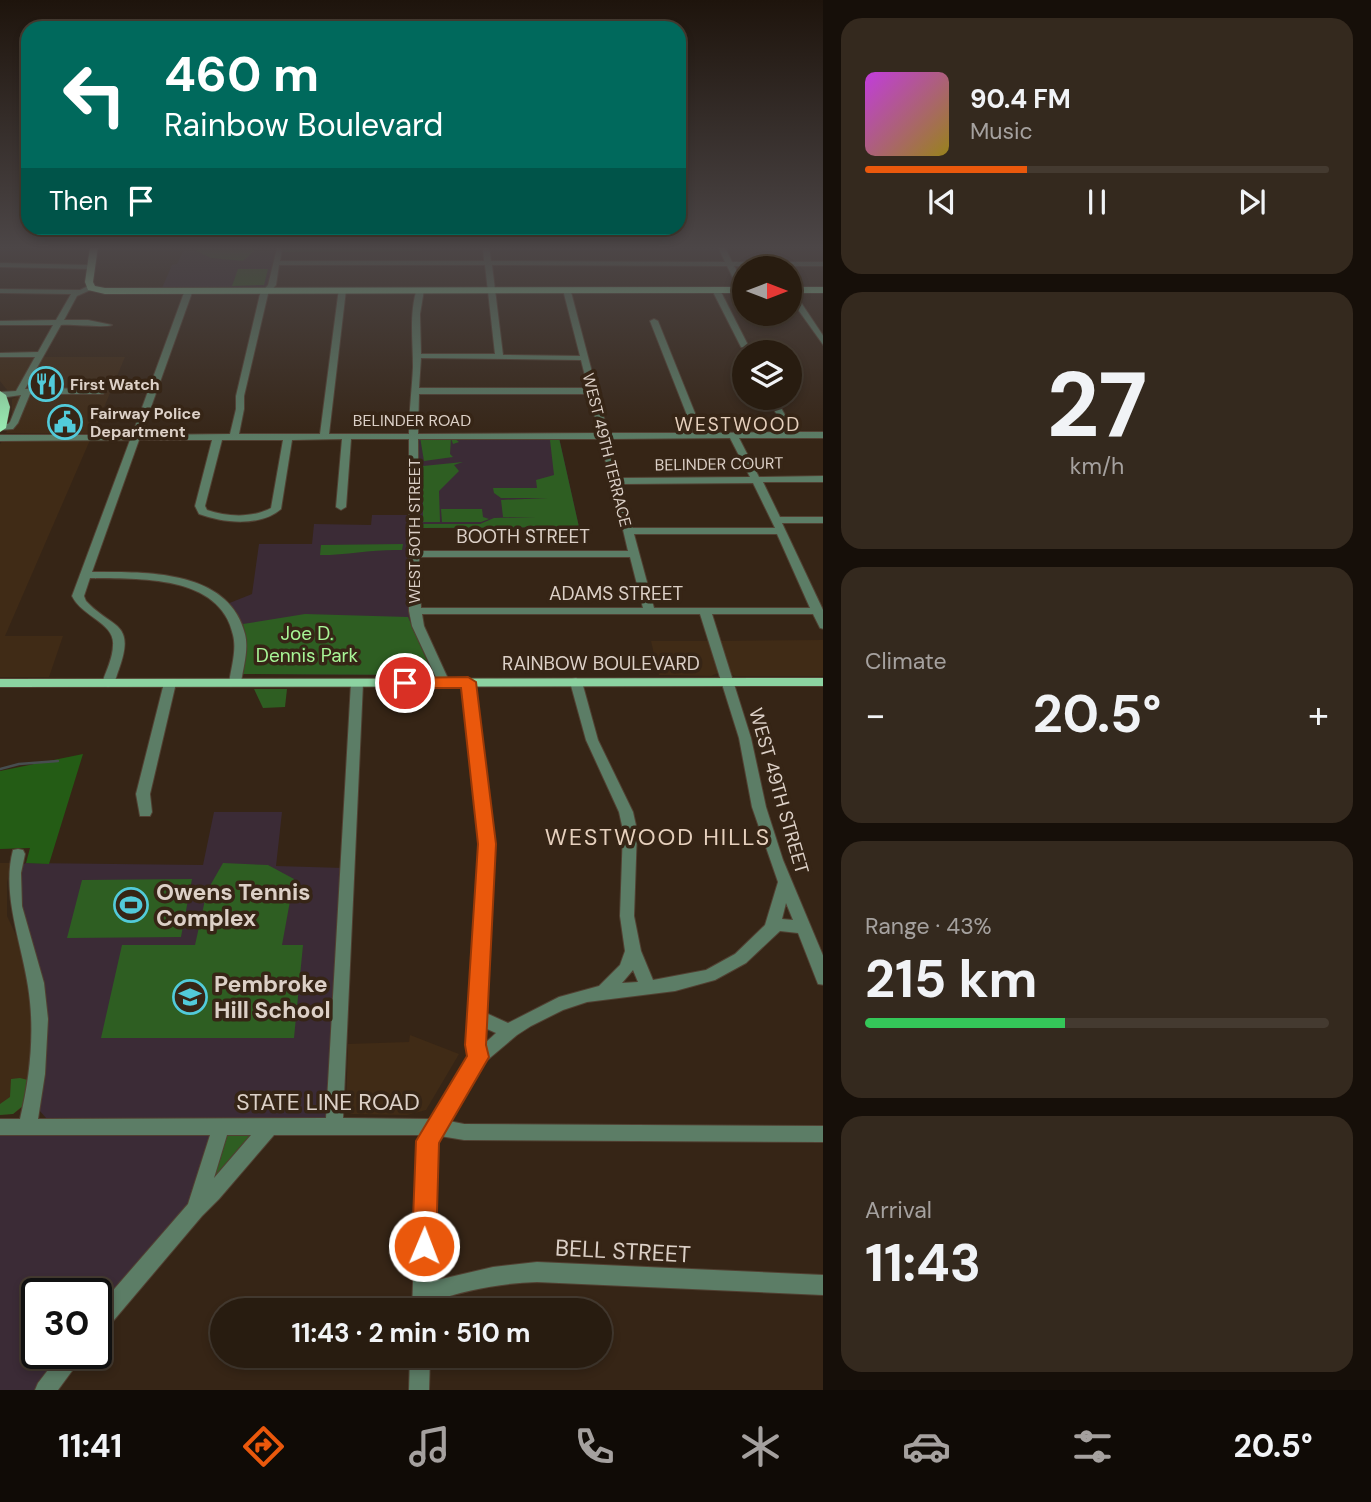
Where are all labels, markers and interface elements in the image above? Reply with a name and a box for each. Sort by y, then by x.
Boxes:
text: 460 m [164,42,319,106]
icon: left [49,49,140,140]
text: 90.4 FM [970,82,1071,116]
text: Rainbow Boulevard [164,104,443,146]
text: Music [970,116,1033,146]
icon: arrive [122,182,160,220]
icon: previous [923,183,961,221]
icon: pause [1078,183,1116,221]
icon: next [1233,183,1271,221]
text: Then [49,184,108,218]
north arrow [732,256,802,326]
map controls [732,256,802,410]
button: layers [732,340,802,410]
text: 27 [1047,346,1147,464]
restaurant icon: First Watch [27,365,65,403]
street label: WEST 49TH TERRACE [578,371,636,529]
place label: First Watch [70,374,160,395]
public building icon: Fairway Police Department [46,403,84,441]
place label: Fairway Police Department [90,403,201,442]
street label: BELINDER ROAD [353,410,471,431]
district label: WESTWOOD [675,412,801,437]
text: km/h [1070,451,1124,481]
street label: BELINDER COURT [655,452,783,476]
street label: WEST 50TH STREET [404,458,425,604]
street label: BOOTH STREET [456,524,590,549]
street label: ADAMS STREET [549,581,683,606]
park label: Joe D. Dennis Park [256,621,359,668]
text: Climate [865,646,947,676]
street label: RAINBOW BOULEVARD [502,651,700,676]
pin [375,653,435,713]
icon: arrive [386,664,424,702]
text: 20.5° [1033,680,1161,748]
text: − [865,690,886,740]
text: + [1308,690,1329,740]
street label: WEST 49TH STREET [743,705,815,877]
district label: WESTWOOD HILLS [545,822,771,852]
place label: Owens Tennis Complex [156,877,311,933]
sports icon: Owens Tennis Complex [112,886,150,924]
text: Range · 43% [865,911,992,941]
text: 215 km [865,945,1037,1013]
place label: Pembroke Hill School [214,969,331,1025]
school or university icon: Pembroke Hill School [171,978,209,1016]
street label: STATE LINE ROAD [236,1087,420,1117]
text: Arrival [865,1195,932,1225]
position arrow [387,1209,461,1283]
text: 11:43 [865,1229,981,1297]
street label: BELL STREET [554,1232,692,1270]
speed limit sign: 30 [21,1278,112,1369]
text: 11:43 · 2 min · 510 m [292,1316,530,1350]
icon: directions [239,1422,288,1471]
icon: music [405,1422,454,1471]
icon: phone [570,1422,619,1471]
icon: climate [736,1422,785,1471]
icon: car [902,1422,951,1471]
icon: filters [1068,1422,1117,1471]
text: 11:41 [58,1425,122,1467]
text: 20.5° [1233,1425,1313,1467]

